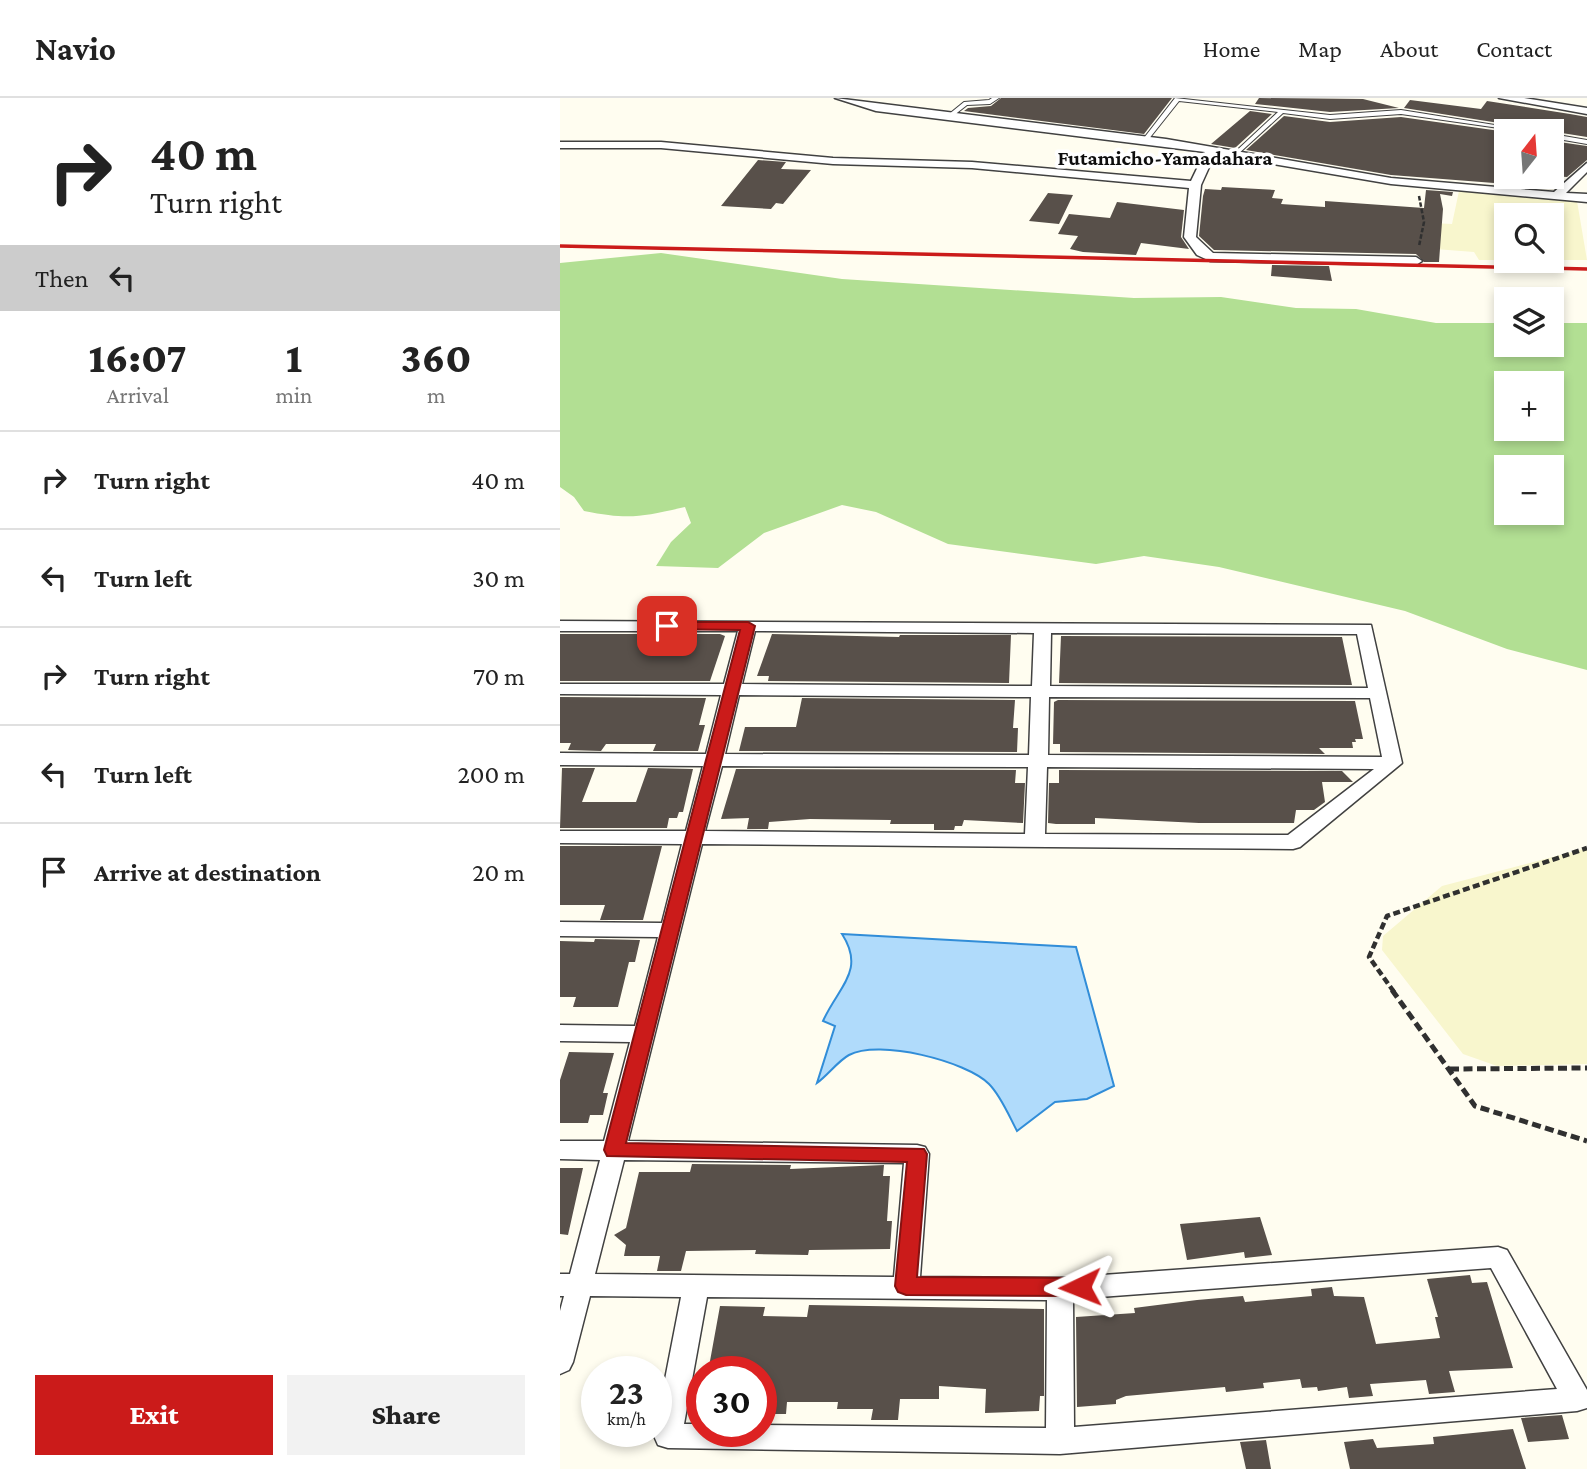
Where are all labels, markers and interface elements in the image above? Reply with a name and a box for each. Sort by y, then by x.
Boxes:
text: Navio [35,30,116,67]
text: Home [1203,35,1260,62]
text: Map [1298,35,1342,62]
text: About [1380,35,1438,62]
text: Contact [1476,35,1552,62]
north arrow [1494,119,1564,189]
map controls [1494,119,1564,525]
icon: right [35,126,126,217]
text: 40 m [150,126,257,181]
district label: Futamicho-Yamadahara [1057,146,1273,170]
text: Turn right [150,184,282,220]
button: search [1494,203,1564,273]
icon: left [103,259,141,297]
text: Then [35,264,89,293]
button: layers [1494,287,1564,357]
text: 16:07 [89,334,187,381]
text: 1 [286,334,302,381]
text: 360 [401,334,471,381]
button: + [1494,371,1564,441]
text: Arrival [106,382,169,408]
text: min [275,382,312,408]
text: m [427,382,445,408]
button: − [1494,455,1564,525]
icon: right [35,461,73,499]
text: Turn right [94,466,210,495]
text: 40 m [471,466,525,495]
icon: left [35,559,73,597]
text: Turn left [94,564,192,593]
text: 30 m [472,564,525,593]
pin [637,596,697,656]
icon: arrive [648,607,686,645]
icon: right [35,657,73,695]
text: Turn right [94,662,210,691]
text: 70 m [473,662,525,691]
icon: left [35,755,73,793]
text: Turn left [94,760,192,789]
text: 200 m [457,760,525,789]
icon: arrive [35,853,73,891]
text: Arrive at destination [94,858,321,887]
text: 20 m [472,858,525,887]
position arrow [1043,1250,1117,1324]
speed limit sign: 30 [686,1356,777,1447]
text: 23 [609,1373,644,1412]
button: Exit [35,1375,273,1455]
button: Share [287,1375,525,1455]
text: km/h [607,1409,646,1429]

